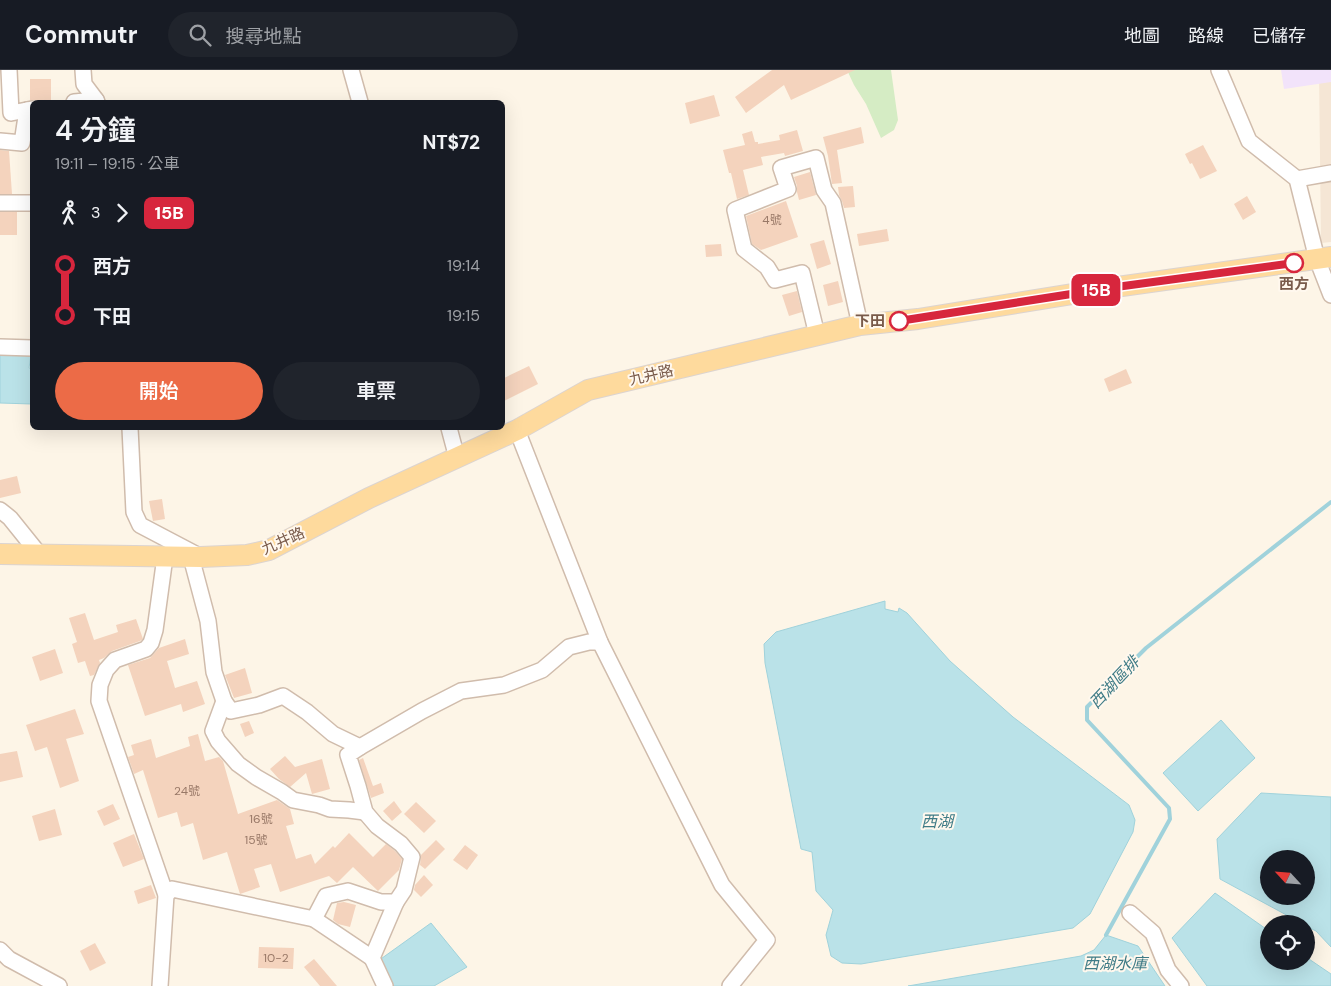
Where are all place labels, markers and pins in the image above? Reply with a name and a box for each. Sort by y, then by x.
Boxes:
marker: 西方 [1284,253,1304,273]
place label: 西方 [1279,274,1309,294]
place label: 下田 [855,311,885,331]
marker: 下田 [889,311,909,331]

